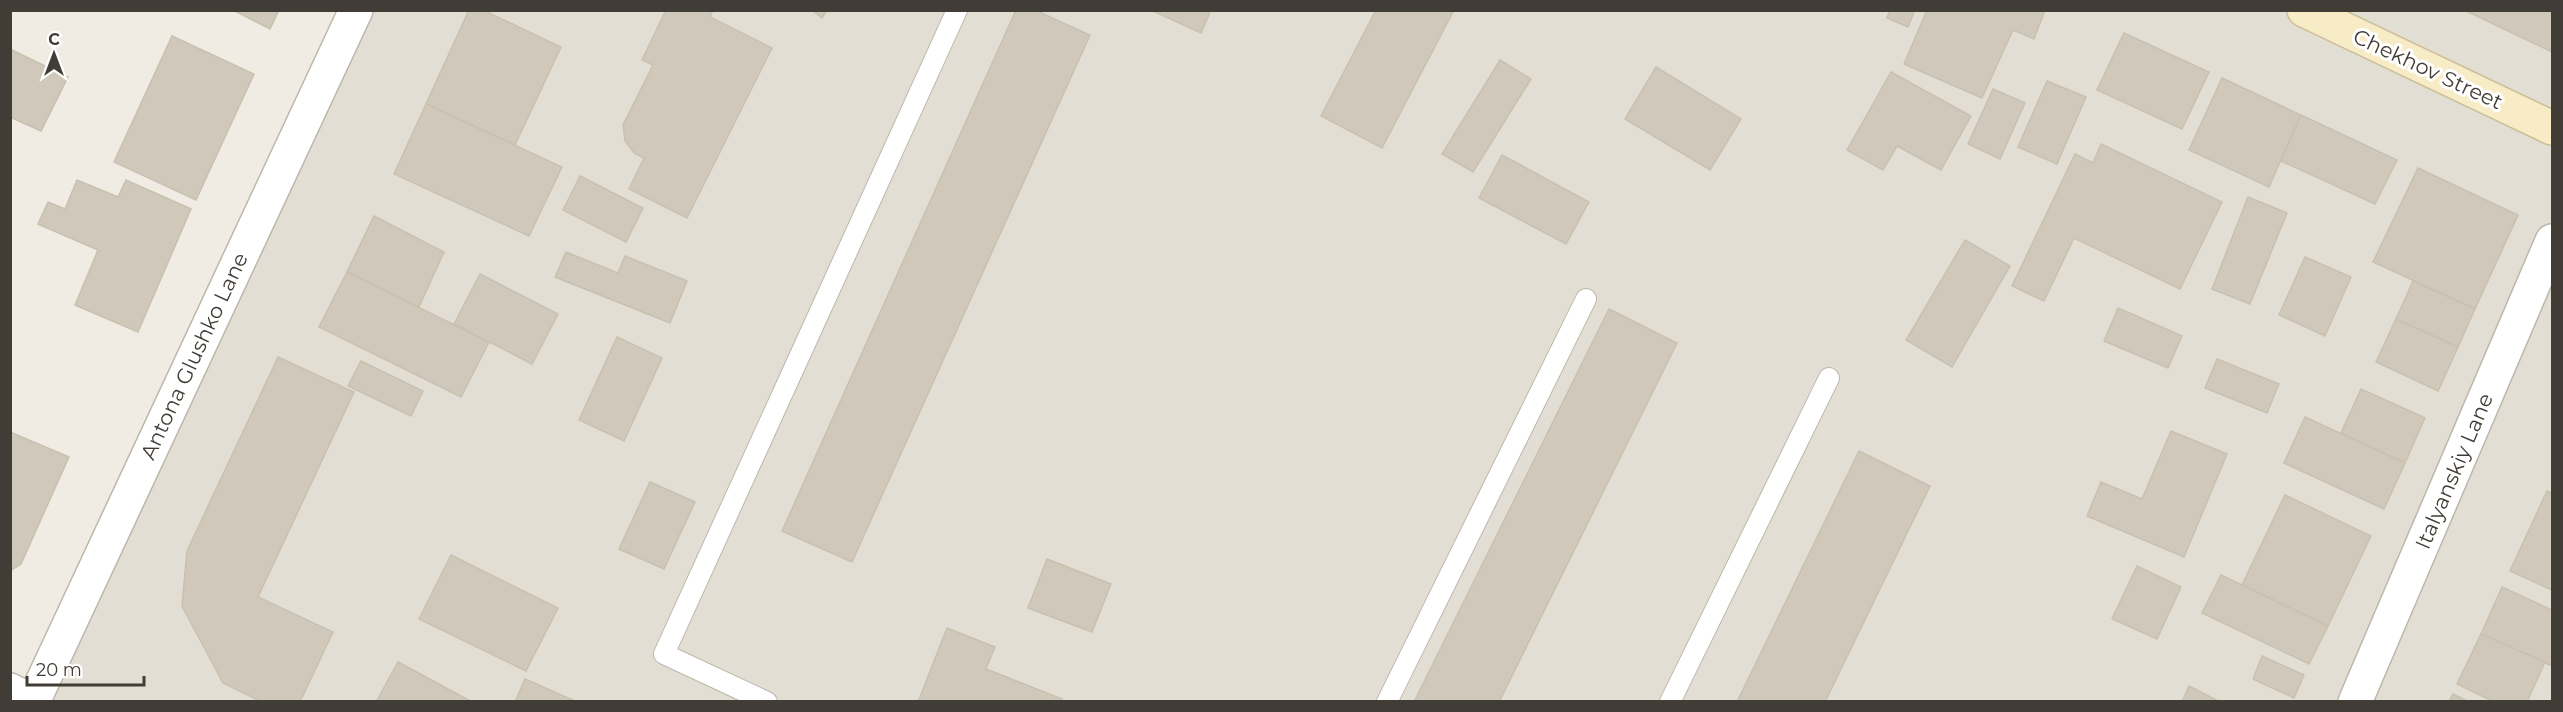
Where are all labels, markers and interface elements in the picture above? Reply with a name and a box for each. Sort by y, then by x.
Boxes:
street label: Chekhov Street [2349,23,2507,115]
north arrow [24,24,84,84]
text: С [48,30,60,49]
street label: Antona Glushko Lane [135,249,253,463]
street label: Italyanskiy Lane [2410,389,2498,553]
scale bar [27,649,144,687]
text: 20 m [36,659,82,681]

